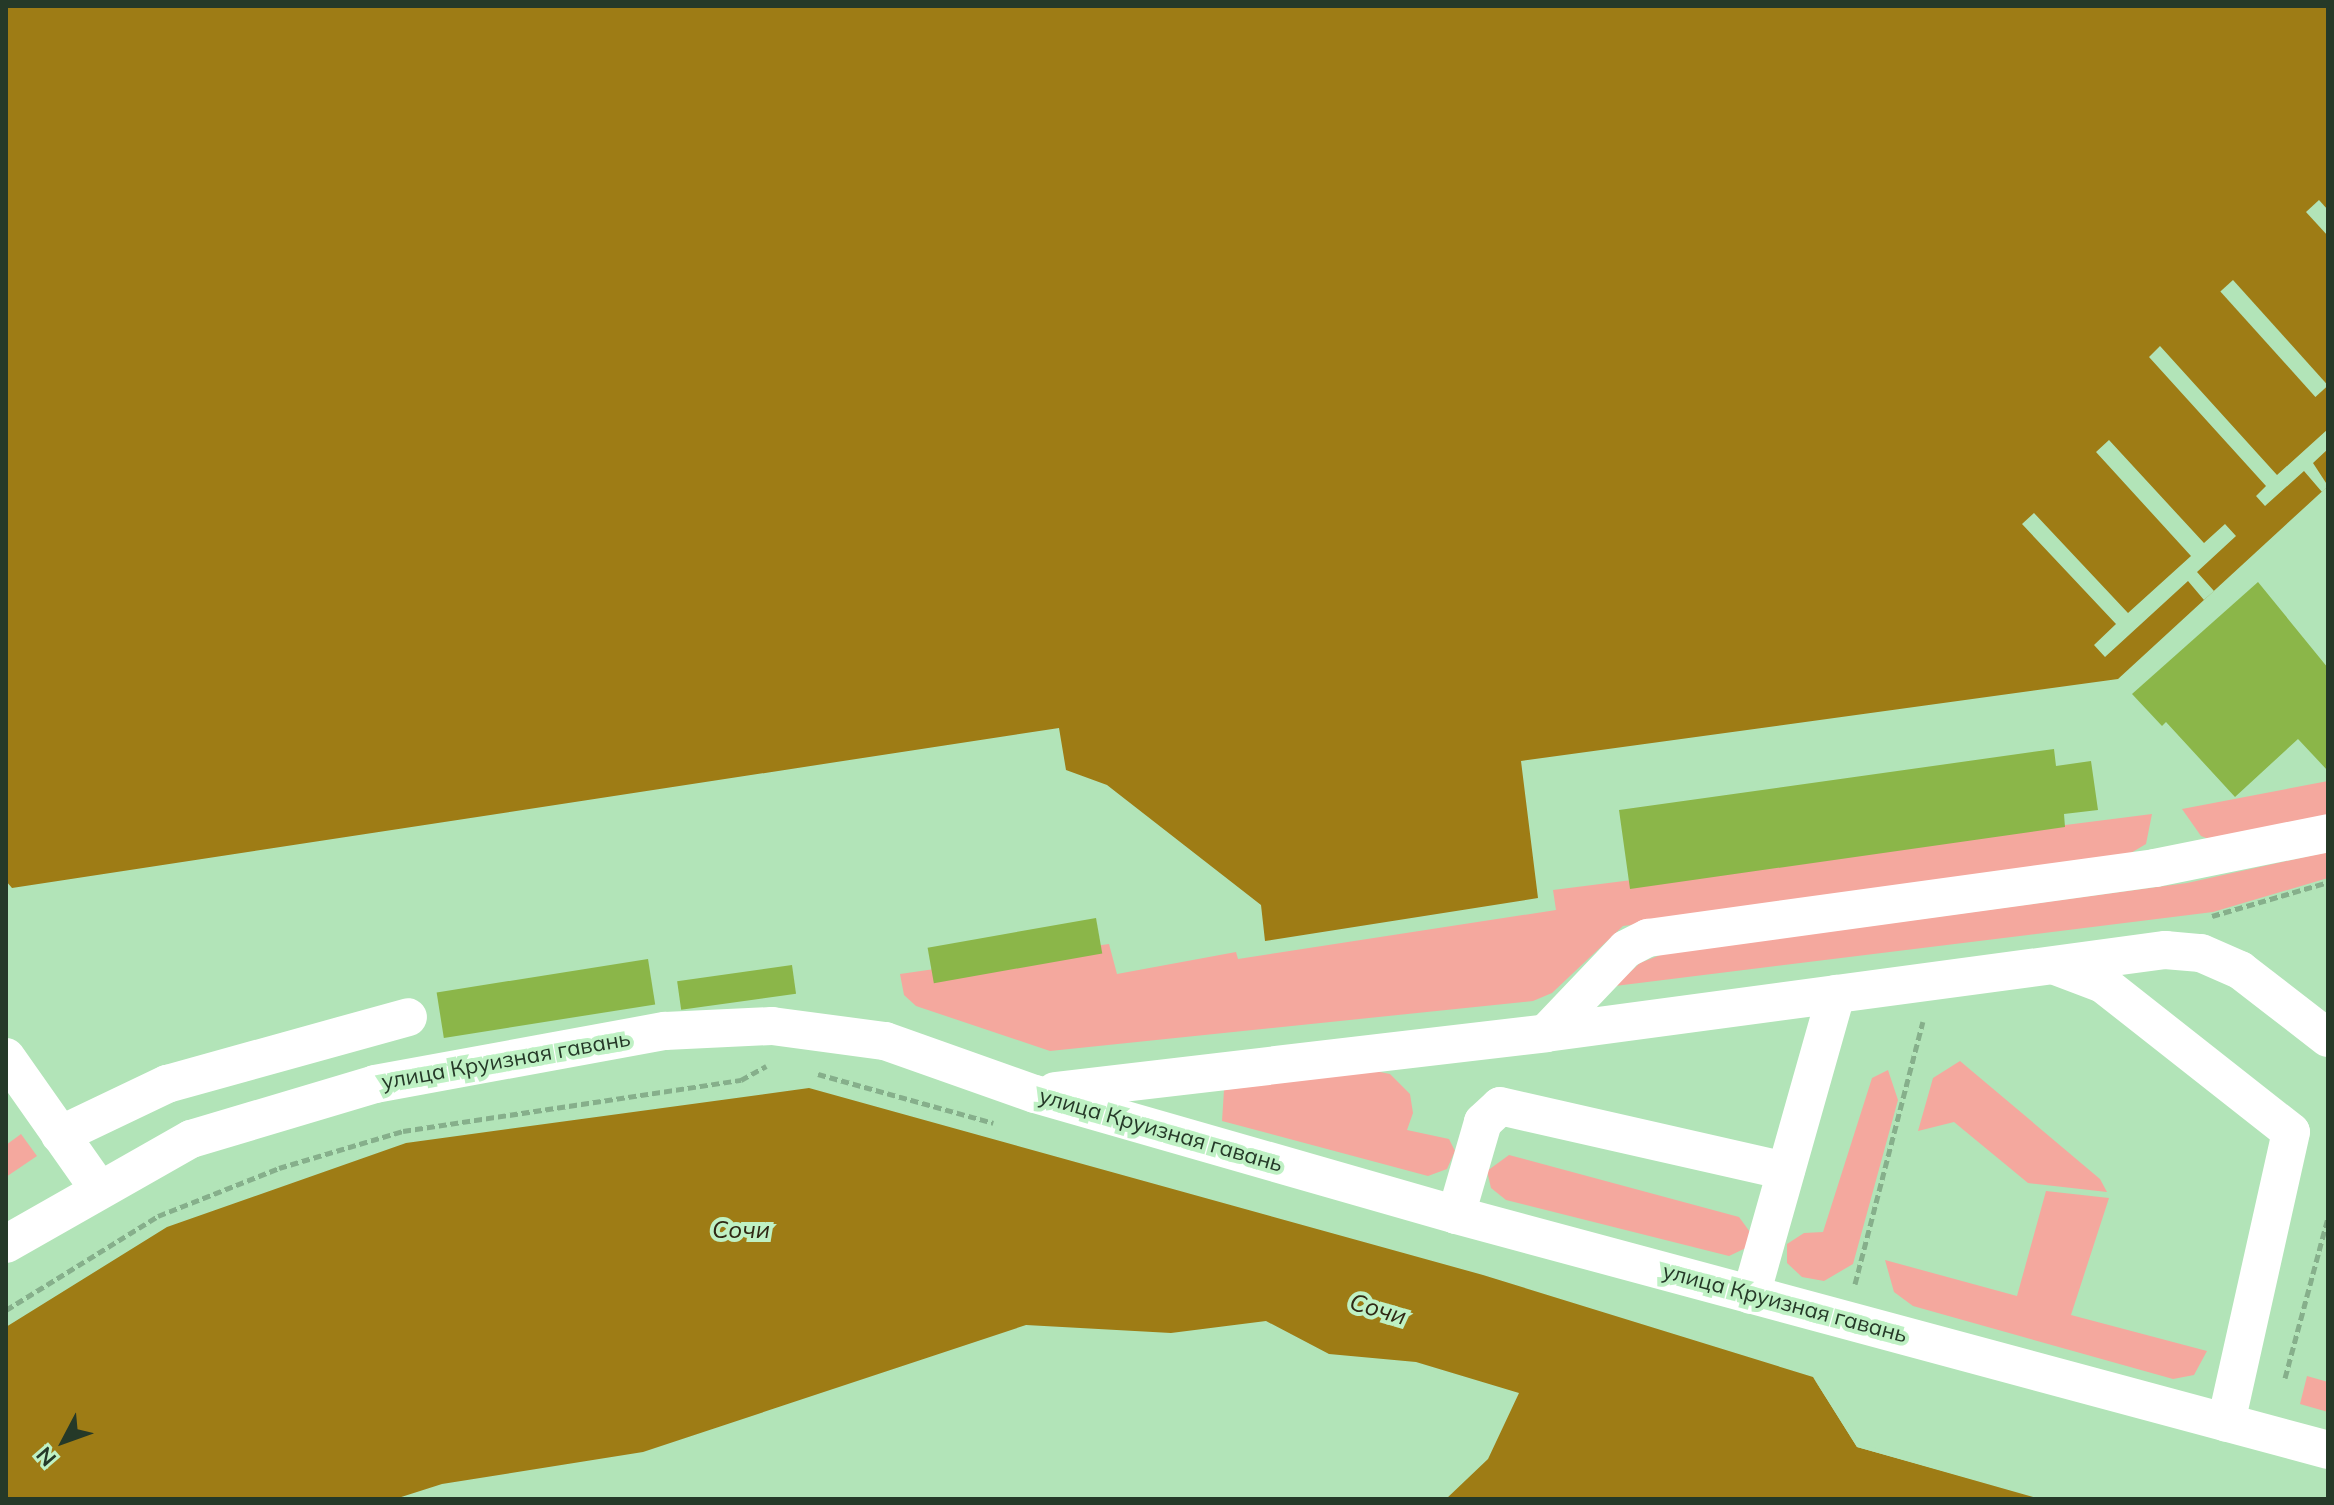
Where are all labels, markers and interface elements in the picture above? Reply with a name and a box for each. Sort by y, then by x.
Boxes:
street label: улица Круизная гавань [379,1025,633,1095]
street label: улица Круизная гавань [1036,1083,1286,1177]
water label: Сочи [712,1216,770,1244]
street label: улица Круизная гавань [1660,1258,1910,1348]
water label: Сочи [1346,1287,1410,1331]
north arrow [24,1401,104,1481]
text: N [30,1441,62,1472]

